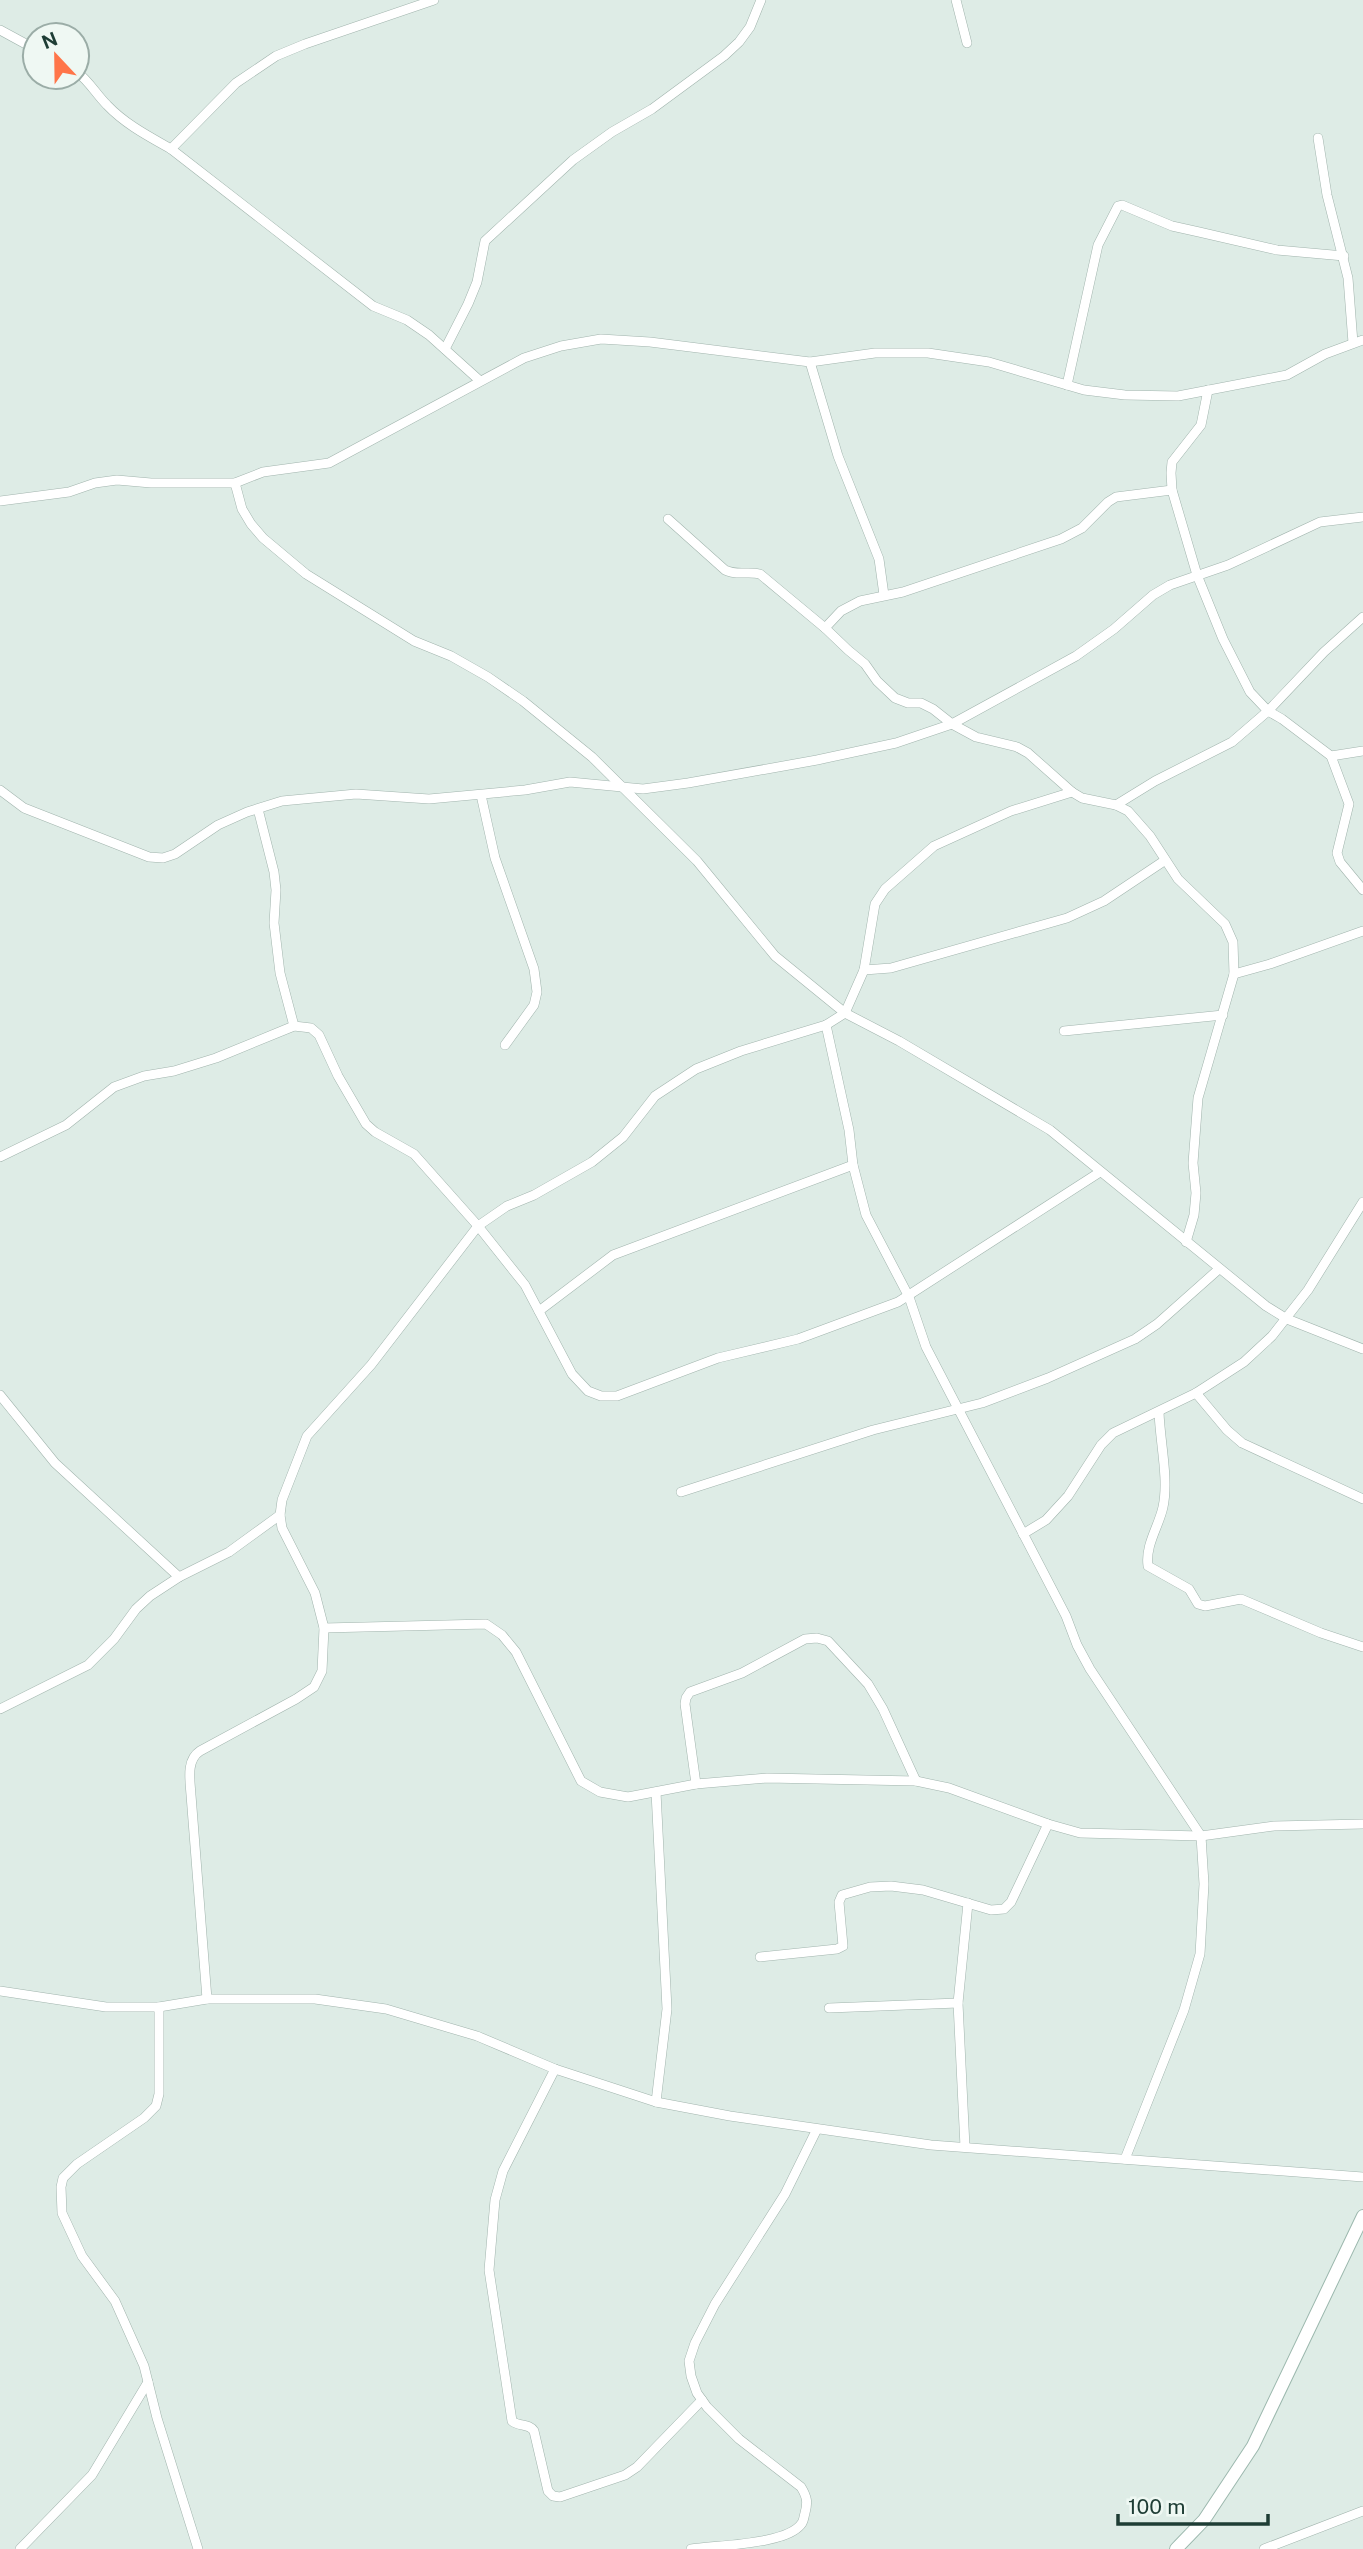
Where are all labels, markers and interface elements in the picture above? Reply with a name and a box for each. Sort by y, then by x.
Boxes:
north arrow [21,21,91,91]
text: N [39,27,61,53]
scale bar [1118,2482,1268,2526]
text: 100 m [1128,2494,1185,2519]

